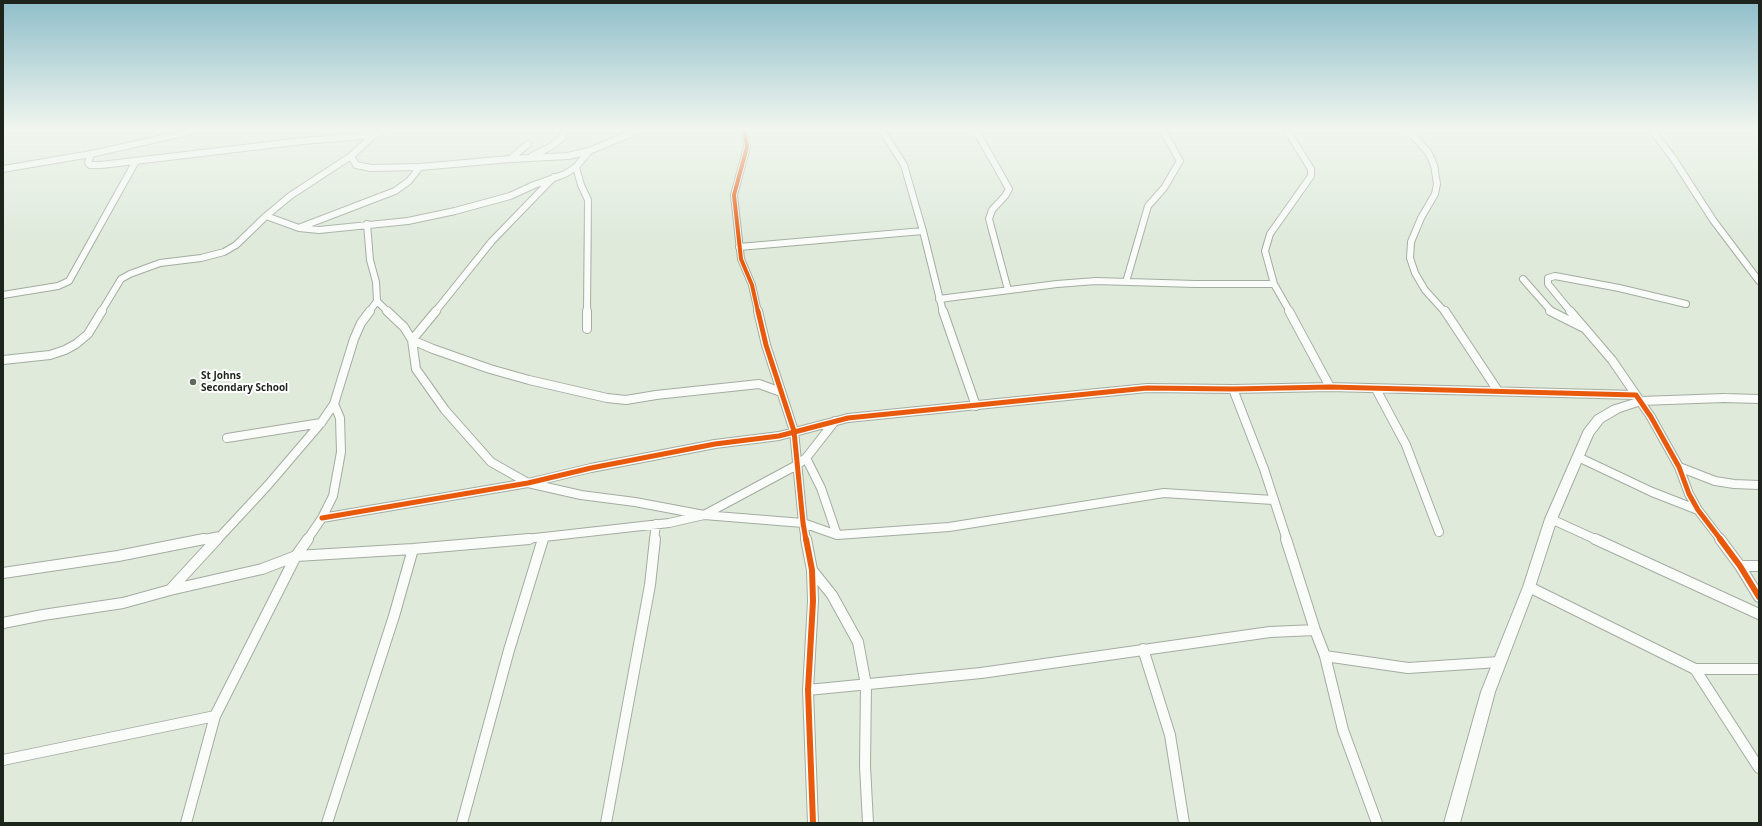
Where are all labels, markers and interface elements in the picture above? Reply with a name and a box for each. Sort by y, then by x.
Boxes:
place label: St Johns Secondary School [201,370,288,394]
marker: St Johns Secondary School [188,377,198,387]

